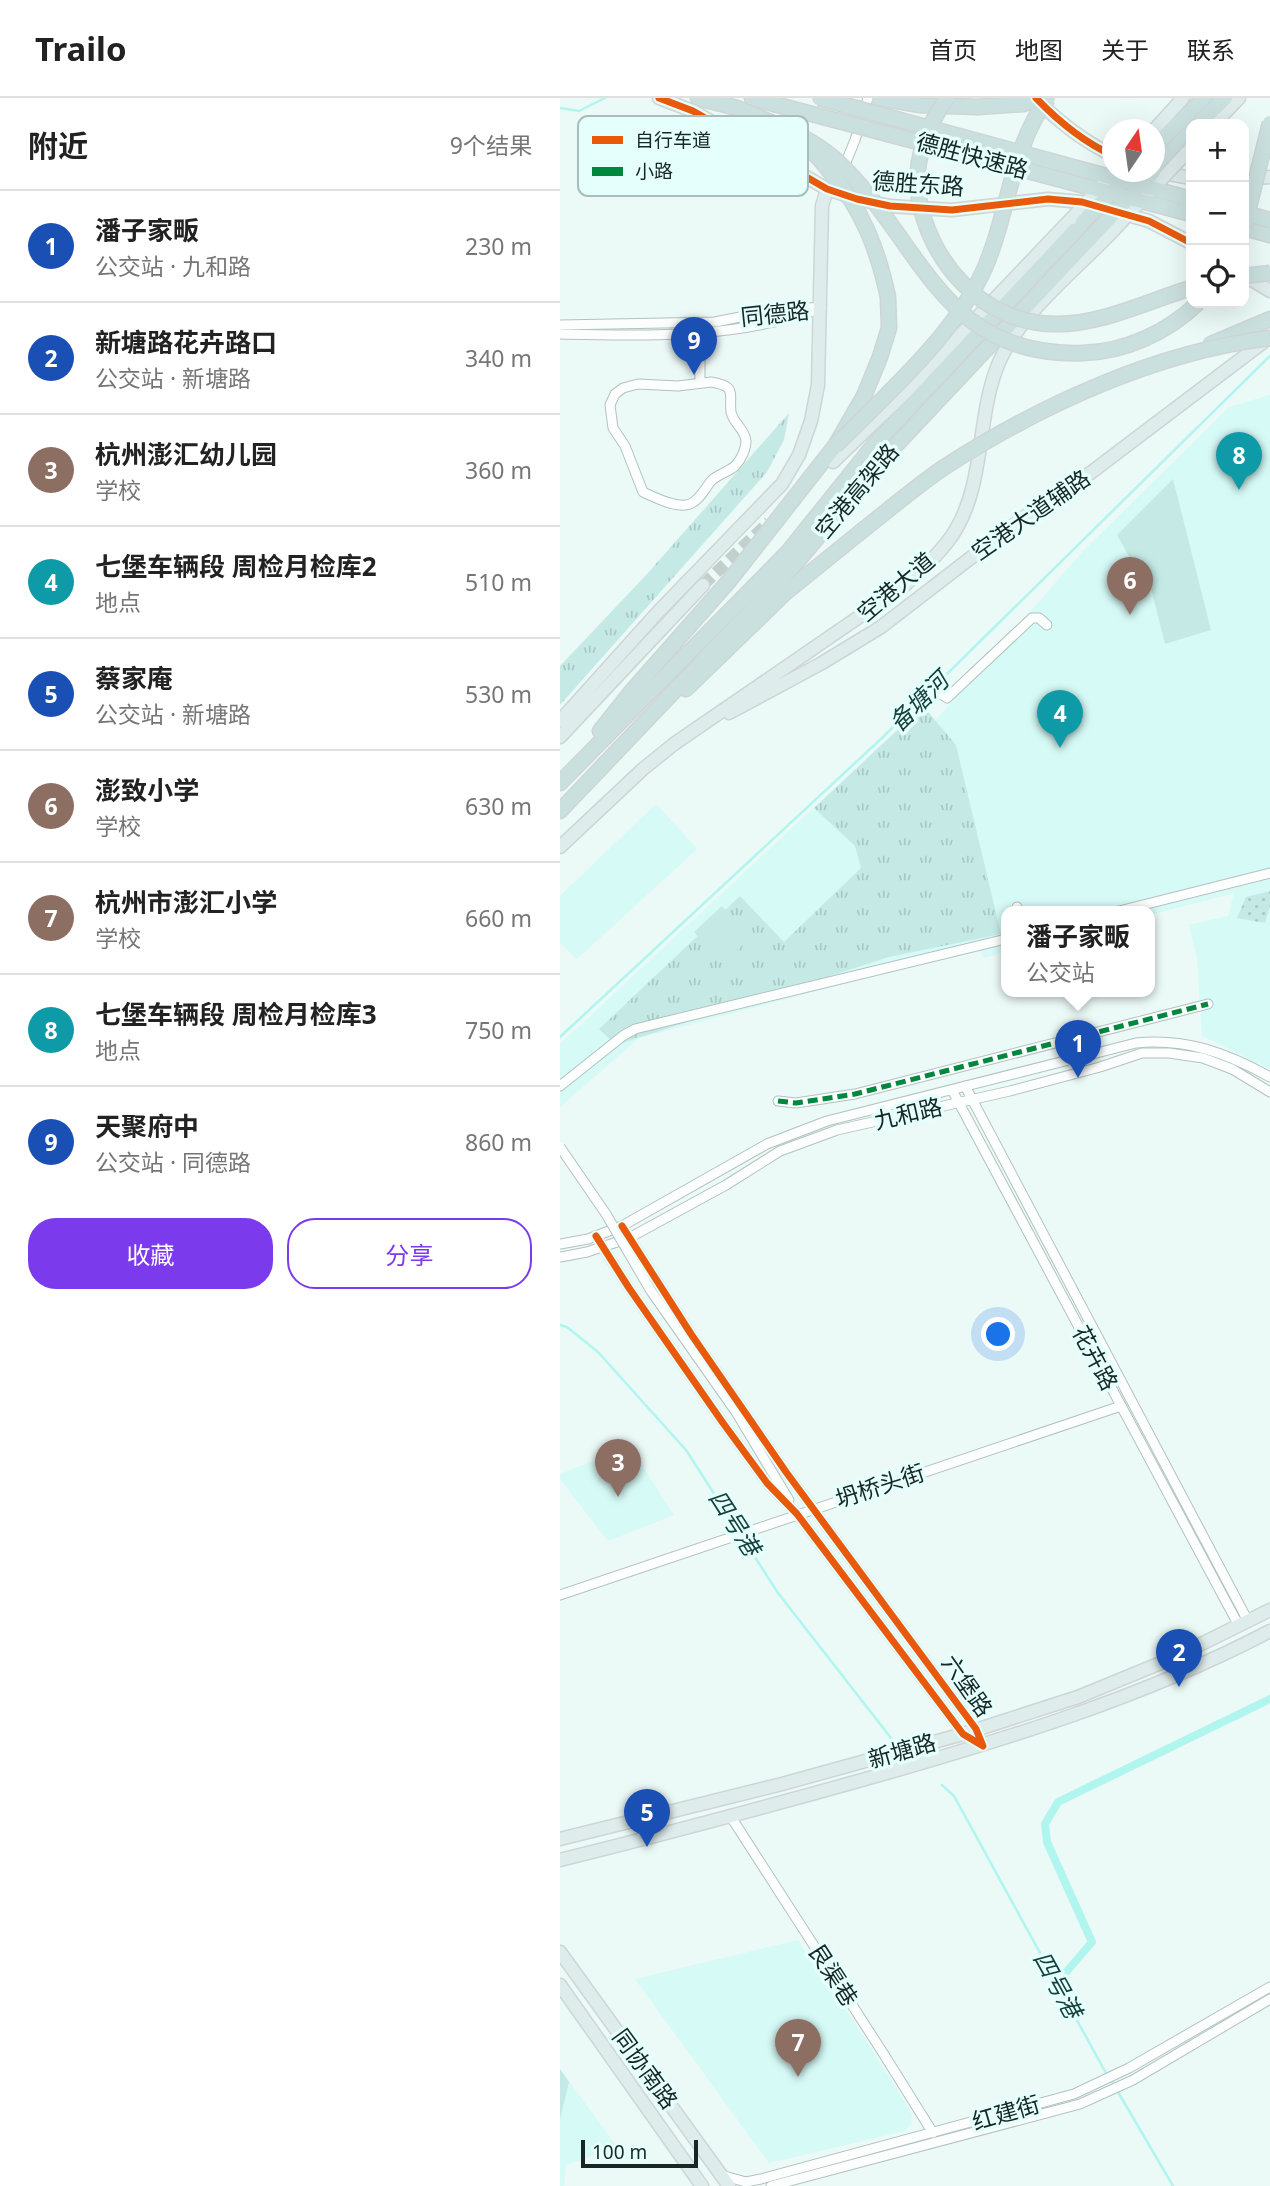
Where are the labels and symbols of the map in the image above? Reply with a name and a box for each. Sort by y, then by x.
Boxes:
legend [578,116,808,196]
north arrow [1102,119,1165,182]
street label: 德胜快速路 [913,125,1032,185]
text: 自行车道 [635,127,711,153]
text: 小路 [635,158,673,184]
street label: 德胜东路 [871,164,965,202]
street label: 同德路 [739,293,811,333]
pin: 9 [671,317,717,375]
pin: 8 [1216,432,1262,490]
street label: 空港高架路 [807,436,905,545]
street label: 空港大道辅路 [965,461,1096,567]
street label: 空港大道 [850,544,941,628]
pin: 6 [1107,557,1153,615]
water label: 备塘河 [881,661,958,738]
pin: 4 [1037,690,1083,748]
pin: 1 [1055,1020,1101,1078]
street label: 九和路 [871,1090,945,1136]
your location [981,1317,1015,1351]
street label: 花卉路 [1066,1320,1126,1396]
pin: 3 [595,1439,641,1497]
street label: 坍桥头街 [831,1456,928,1514]
water label: 四号港 [702,1483,770,1564]
pin: 2 [1156,1629,1202,1687]
street label: 六堡路 [935,1648,1001,1723]
street label: 新塘路 [864,1725,939,1775]
pin: 5 [624,1789,670,1847]
street label: 艮渠巷 [802,1937,866,2012]
water label: 四号港 [1026,1945,1092,2026]
pin: 7 [775,2019,821,2077]
street label: 同协南路 [606,2022,686,2115]
street label: 红建街 [968,2087,1043,2137]
scale bar [581,2137,698,2169]

